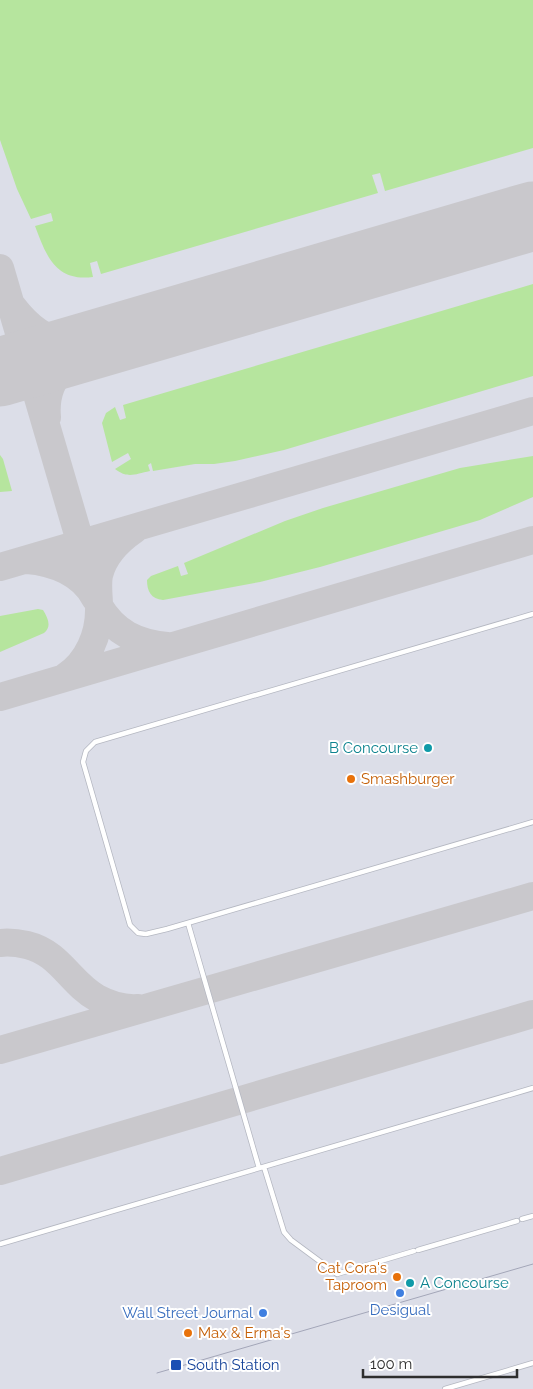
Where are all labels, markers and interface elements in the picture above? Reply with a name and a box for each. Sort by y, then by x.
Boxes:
place label: B Concourse [329,739,418,757]
marker: B Concourse [422,742,434,754]
place label: Smashburger [361,770,455,788]
marker: Smashburger [345,773,357,785]
place label: Cat Cora's Taproom [317,1259,387,1294]
marker: Cat Cora's Taproom [391,1271,403,1283]
place label: A Concourse [420,1274,509,1292]
marker: A Concourse [404,1277,416,1289]
marker: Desigual [394,1287,406,1299]
place label: Desigual [370,1301,431,1319]
place label: Wall Street Journal [122,1304,254,1322]
marker: Wall Street Journal [257,1307,269,1319]
place label: Max & Erma's [198,1324,291,1342]
marker: Max & Erma's [182,1327,194,1339]
scale bar [363,1346,517,1378]
text: 100 m [370,1355,412,1373]
place label: South Station [187,1356,280,1374]
marker: South Station [169,1358,183,1372]

